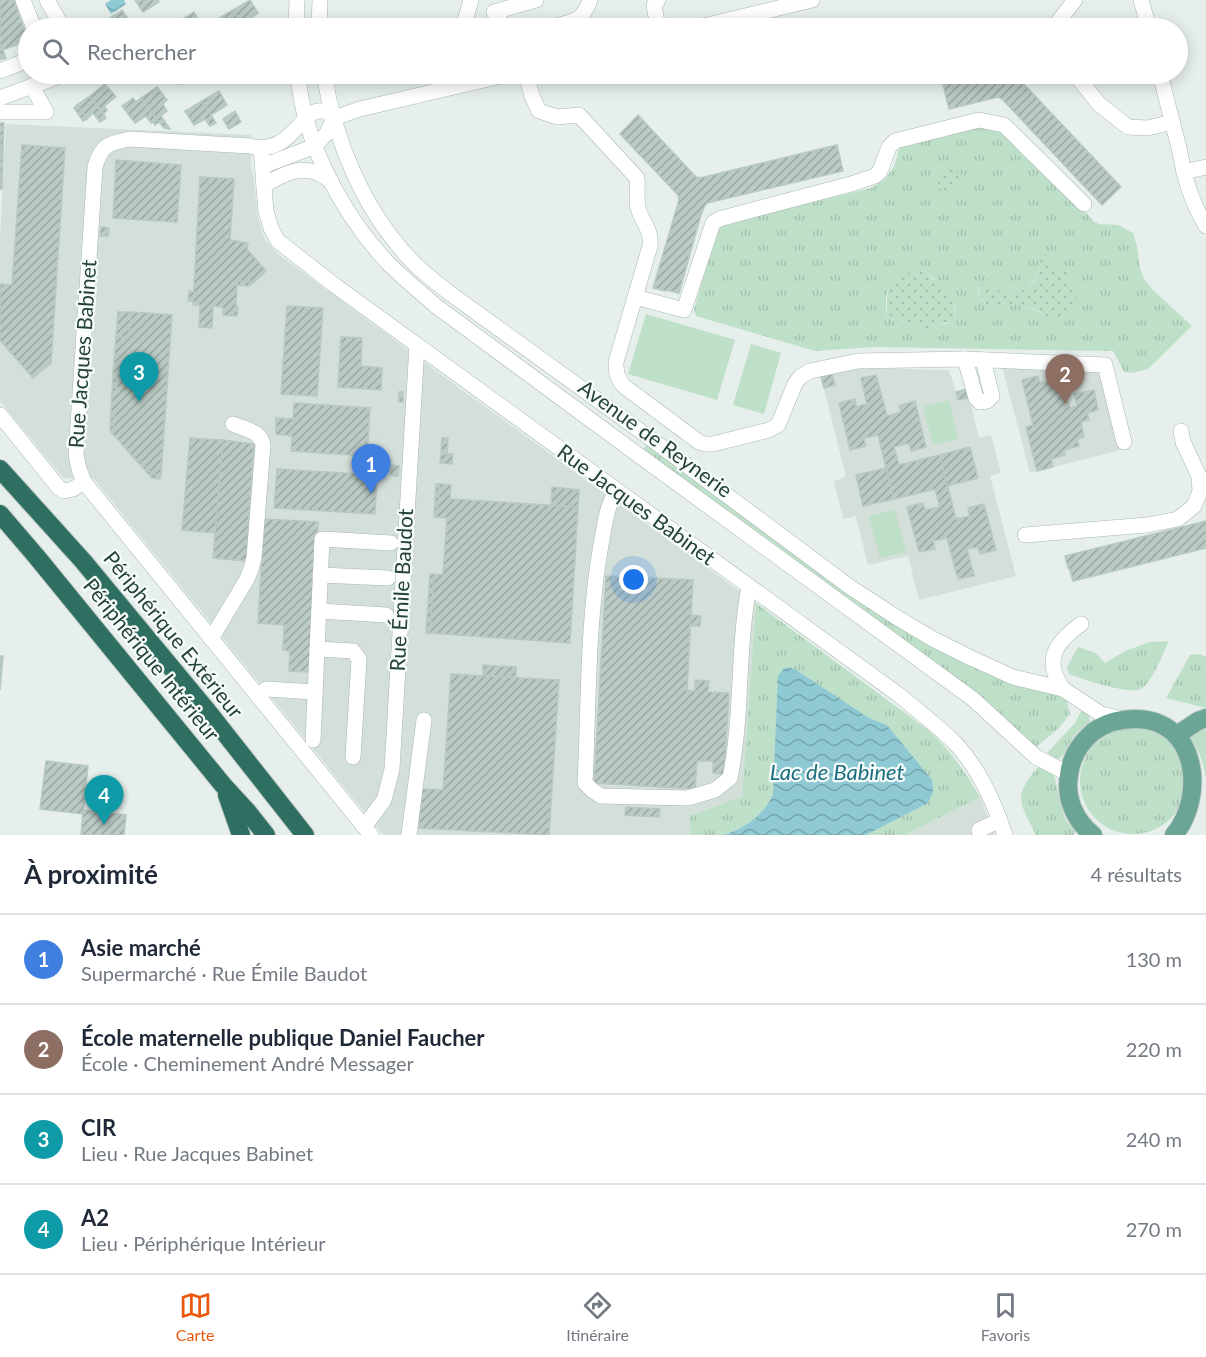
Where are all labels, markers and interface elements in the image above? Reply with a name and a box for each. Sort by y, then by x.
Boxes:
search box [18,18,1188,84]
icon: search [39,35,72,68]
text: Rechercher [87,38,196,65]
street label: Rue Jacques Babinet [62,258,101,449]
pin: 3 [120,352,158,402]
pin: 2 [1046,354,1084,404]
street label: Avenue de Reynerie [574,374,738,502]
street label: Rue Jacques Babinet [553,438,721,570]
pin: 1 [352,444,391,494]
street label: Rue Émile Baudot [384,507,417,672]
street label: Périphérique Extérieur [99,546,249,723]
your location [619,565,648,594]
street label: Périphérique Intérieur [79,573,226,746]
water label: Lac de Babinet [770,758,905,785]
pin: 4 [84,776,124,825]
text: À proximité [24,858,158,890]
text: 4 résultats [1091,862,1182,886]
text: Asie marché [81,934,201,961]
text: 1 [38,947,49,971]
text: 130 m [1126,947,1182,971]
text: Supermarché · Rue Émile Baudot [81,961,367,985]
text: École maternelle publique Daniel Faucher [81,1024,485,1051]
text: 2 [38,1037,49,1061]
text: 220 m [1126,1037,1182,1061]
text: École · Cheminement André Messager [81,1051,414,1075]
text: CIR [81,1114,116,1141]
text: 3 [38,1127,49,1151]
text: 240 m [1126,1127,1182,1151]
text: Lieu · Rue Jacques Babinet [81,1141,313,1165]
text: A2 [81,1204,109,1231]
text: 4 [38,1217,49,1241]
text: 270 m [1126,1217,1182,1241]
text: Lieu · Périphérique Intérieur [81,1231,326,1255]
tab: Carte [176,1289,214,1344]
tab: Itinéraire [566,1289,629,1344]
tab: Favoris [981,1289,1030,1344]

